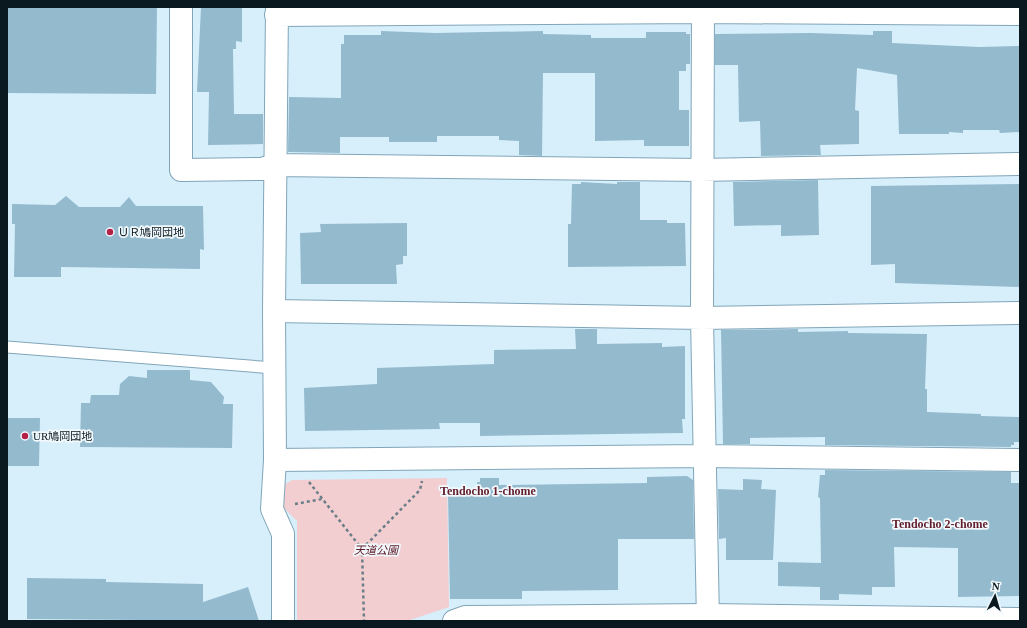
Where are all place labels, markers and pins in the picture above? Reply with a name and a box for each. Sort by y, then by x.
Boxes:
place label: ＵＲ鳩岡団地 [118,226,184,238]
marker: ＵＲ鳩岡団地 [105,227,115,237]
place label: UR鳩岡団地 [33,430,92,442]
marker: UR鳩岡団地 [20,431,30,441]

